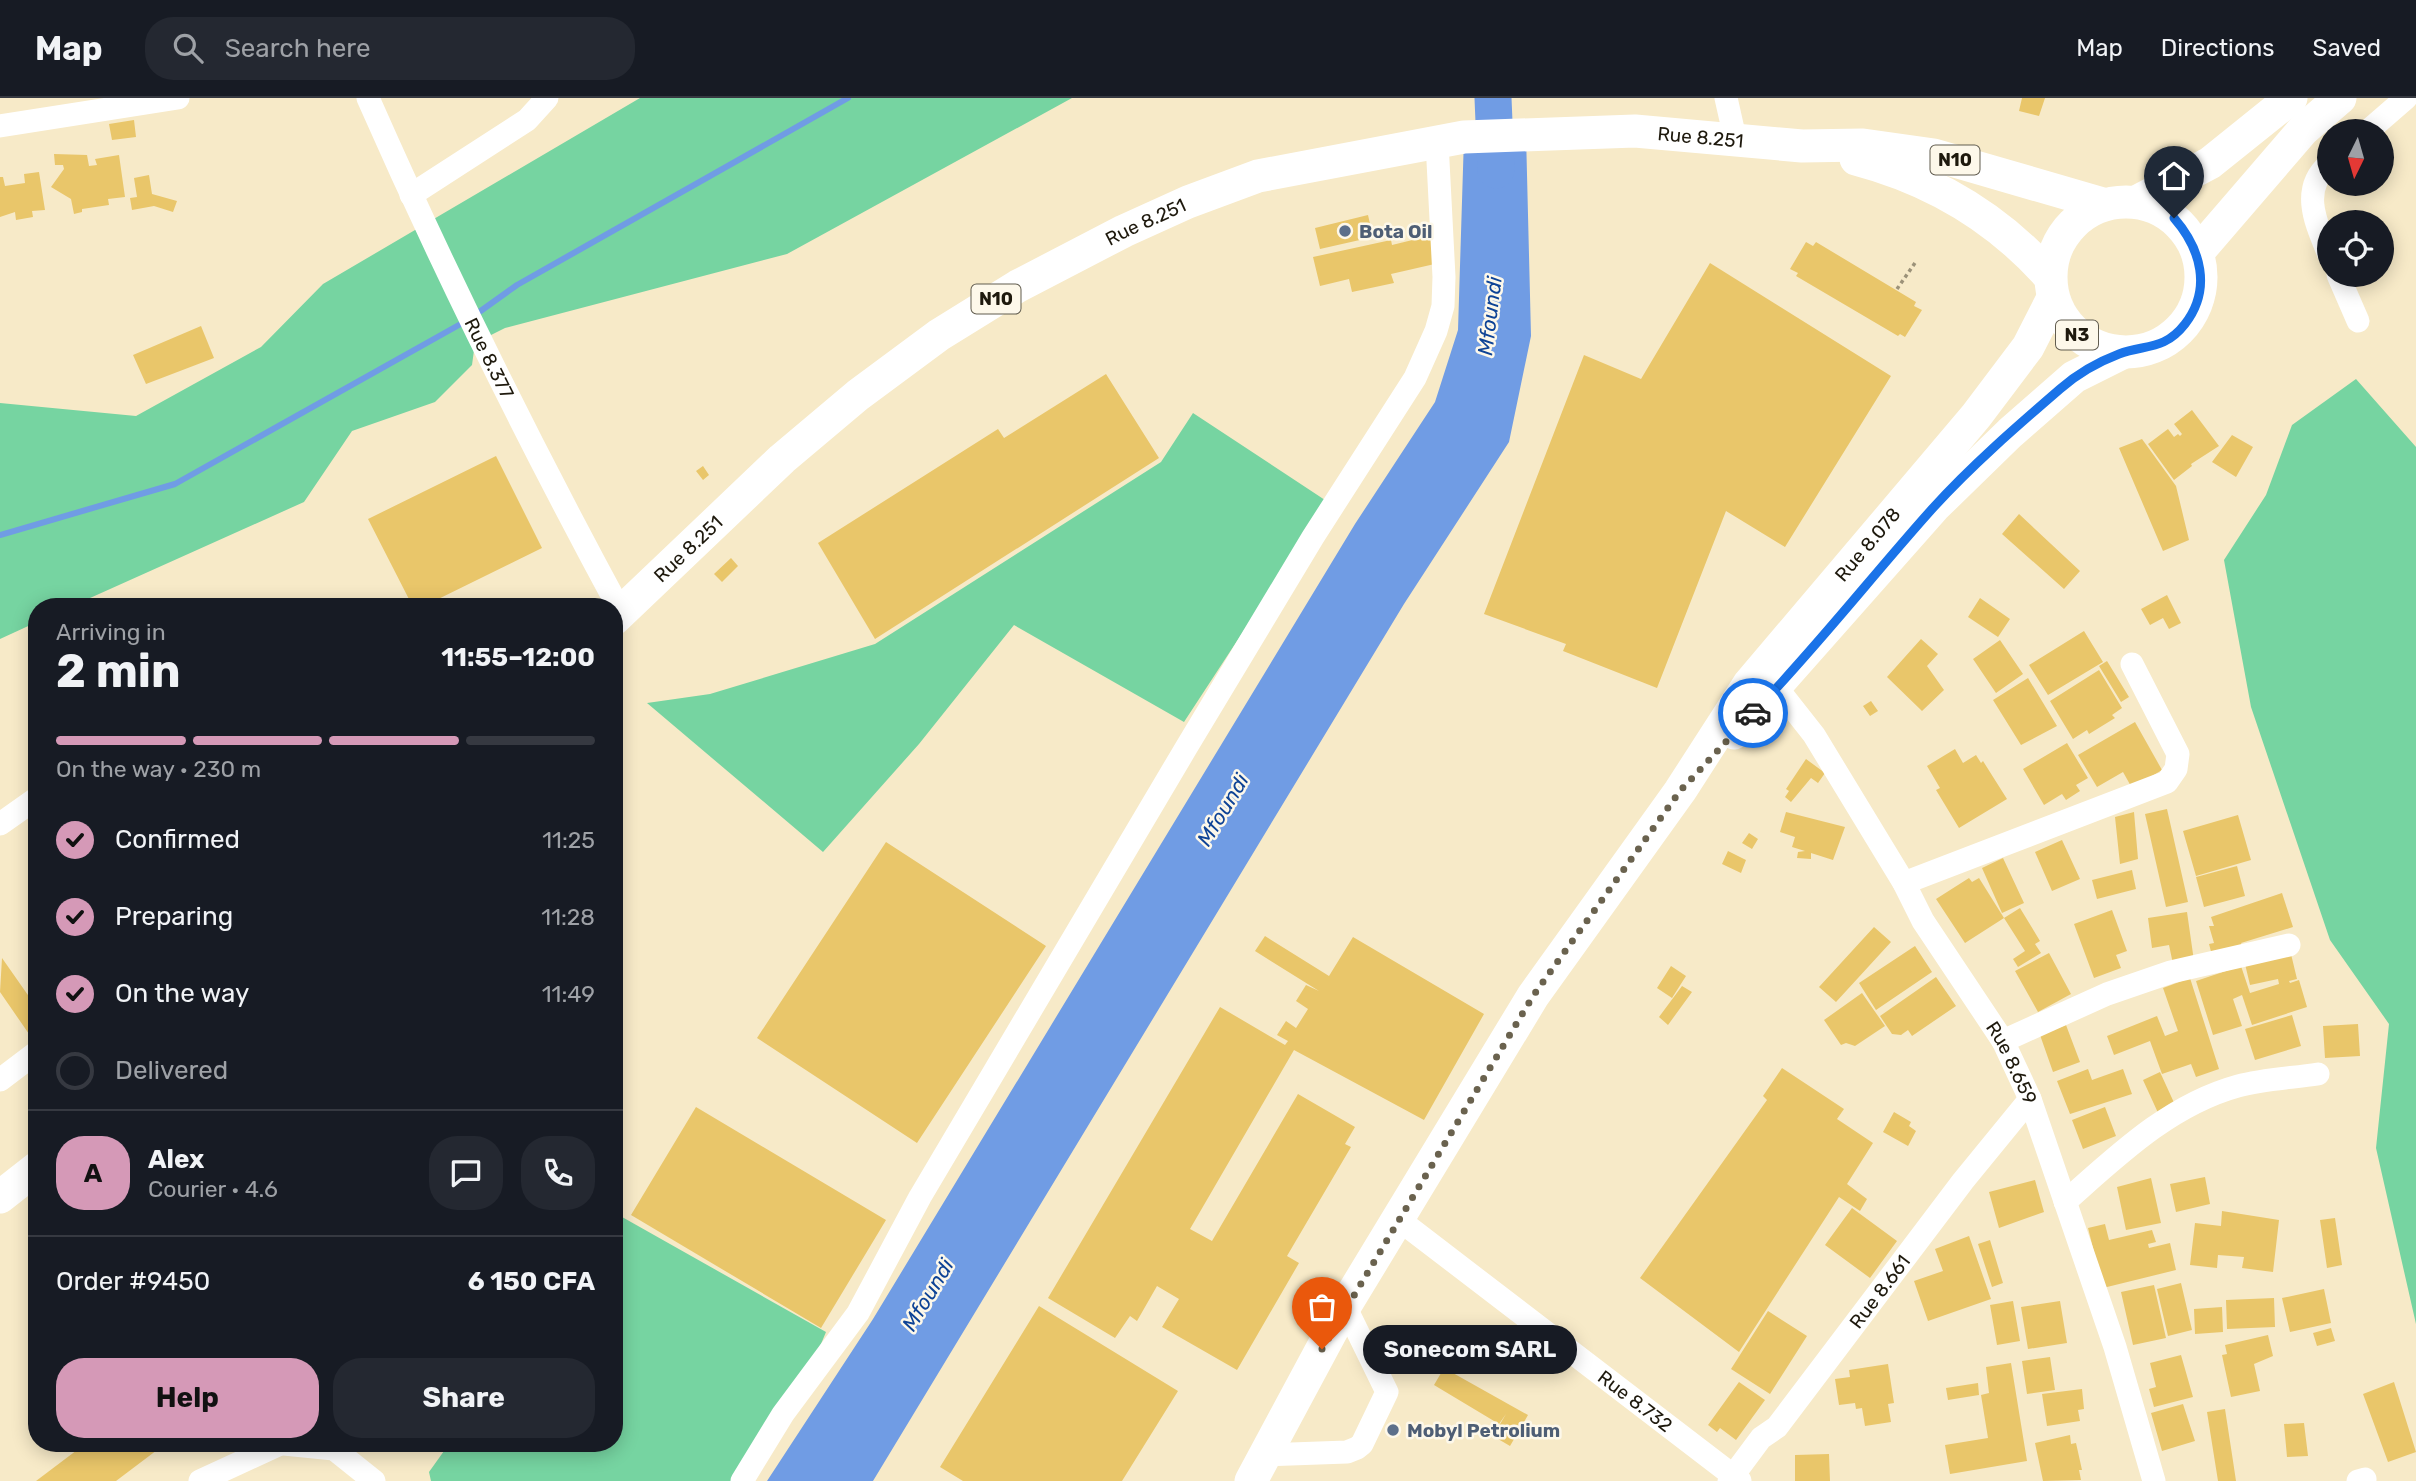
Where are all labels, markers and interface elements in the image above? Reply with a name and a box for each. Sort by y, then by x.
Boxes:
search box [145,17,635,80]
text: Map [35,29,103,68]
icon: search [169,29,207,67]
text: Search here [225,33,370,64]
text: Map [2076,34,2123,62]
text: Directions [2161,34,2274,62]
text: Saved [2312,34,2381,62]
north arrow [2317,119,2394,196]
map controls [2317,119,2394,287]
street label: Rue 8.251 [1656,122,1744,153]
road number: N10 [1930,146,1980,174]
pin [2144,146,2204,218]
icon: home [2155,157,2193,195]
street label: Rue 8.251 [1101,194,1190,251]
button: locate [2317,210,2394,287]
place label: Bota Oil [1359,220,1432,243]
marker: Bota Oil [1337,223,1353,239]
water label: Mfoundi [1472,274,1507,357]
road number: N10 [972,284,1020,314]
street label: Rue 8.377 [460,314,519,402]
road number: N3 [2056,320,2098,349]
street label: Rue 8.078 [1830,503,1906,586]
street label: Rue 8.251 [649,511,727,587]
text: Arriving in [56,618,166,646]
text: 11:55–12:00 [441,642,595,673]
text: 2 min [56,644,181,699]
courier [1718,678,1788,748]
icon: car [1734,694,1772,732]
text: On the way · 230 m [56,755,261,783]
water label: Mfoundi [1191,768,1254,850]
icon: check [56,821,94,859]
text: Confirmed [115,824,240,855]
text: 11:25 [542,826,595,854]
icon: check [56,898,94,936]
text: Preparing [115,901,233,932]
text: 11:28 [541,903,595,931]
icon: check [56,975,94,1013]
text: On the way [115,978,249,1009]
text: 11:49 [542,980,595,1008]
street label: Rue 8.659 [1981,1017,2042,1108]
text: Delivered [115,1055,228,1086]
button: chat [429,1136,503,1210]
button: phone [521,1136,595,1210]
text: Alex [148,1144,204,1175]
text: A [84,1158,102,1189]
text: Courier · 4.6 [148,1175,278,1203]
street label: Rue 8.661 [1845,1250,1915,1333]
water label: Mfoundi [896,1253,959,1335]
text: Order #9450 [56,1266,210,1297]
text: 6 150 CFA [468,1266,595,1297]
pin [1292,1277,1352,1349]
icon: bag [1303,1288,1341,1326]
callout: Sonecom SARL [1364,1324,1578,1374]
text: Sonecom SARL [1384,1335,1556,1363]
button: Help [56,1358,319,1438]
button: Share [333,1358,595,1438]
street label: Rue 8.732 [1593,1365,1677,1437]
place label: Mobyl Petrolium [1407,1419,1560,1442]
marker: Mobyl Petrolium [1385,1422,1401,1438]

